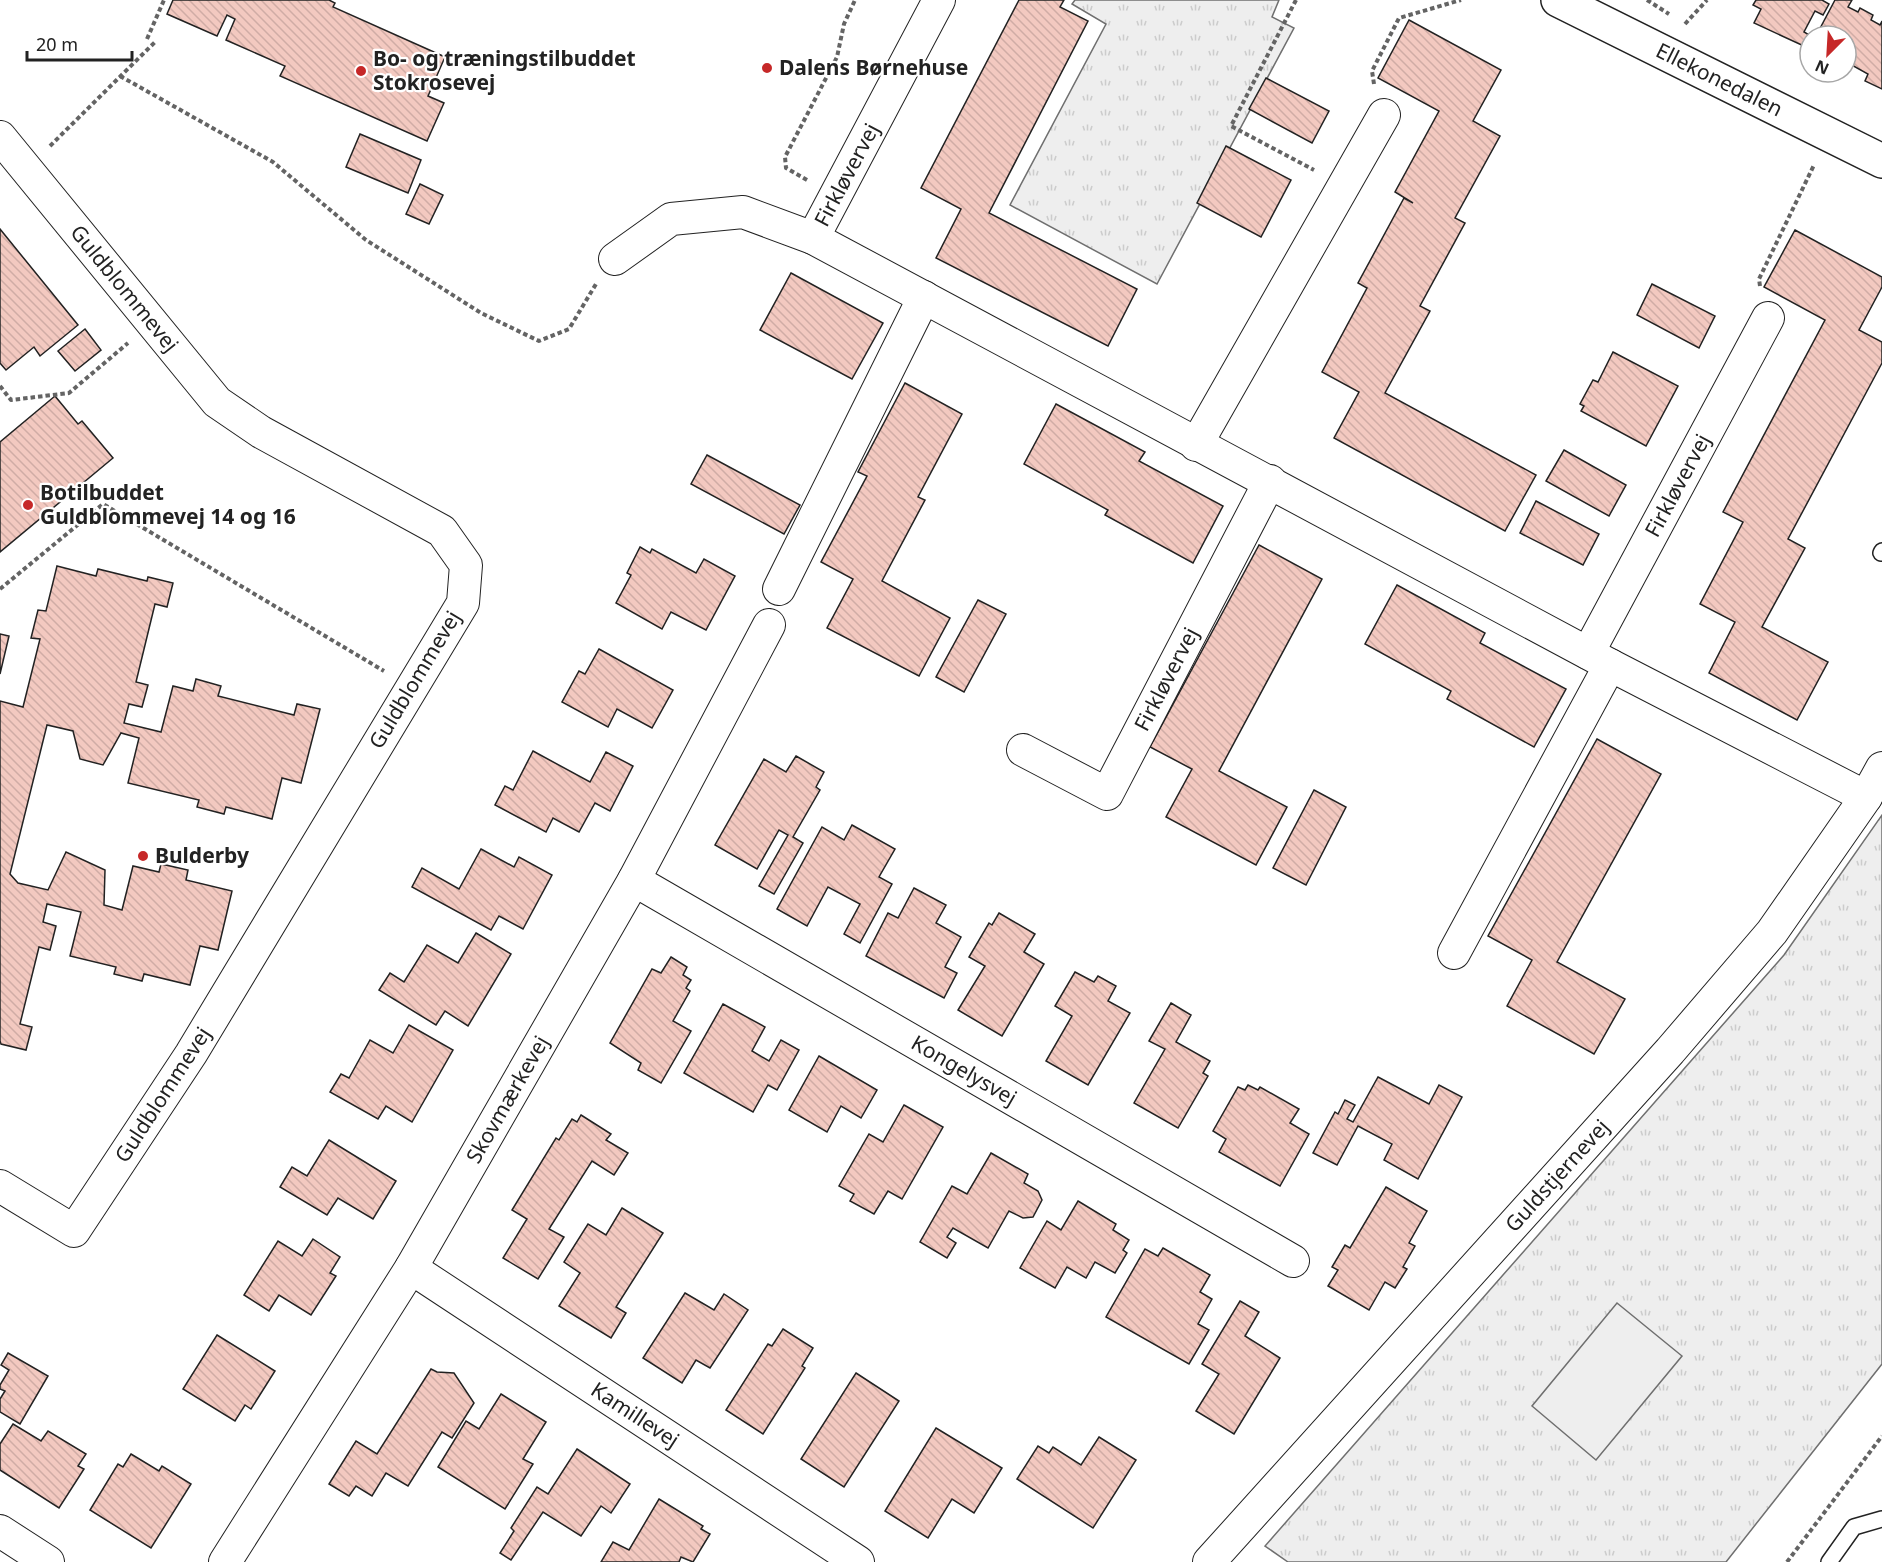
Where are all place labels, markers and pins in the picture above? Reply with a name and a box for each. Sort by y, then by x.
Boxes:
place label: Bo- og træningstilbuddet Stokrosevej [373,44,636,96]
place label: Dalens Børnehuse [779,53,968,81]
marker: Dalens Børnehuse [760,61,774,75]
marker: Bo- og træningstilbuddet Stokrosevej [354,64,368,78]
place label: Botilbuddet Guldblommevej 14 og 16 [40,478,296,530]
marker: Botilbuddet Guldblommevej 14 og 16 [21,498,35,512]
place label: Bulderby [155,841,249,869]
marker: Bulderby [136,849,150,863]

